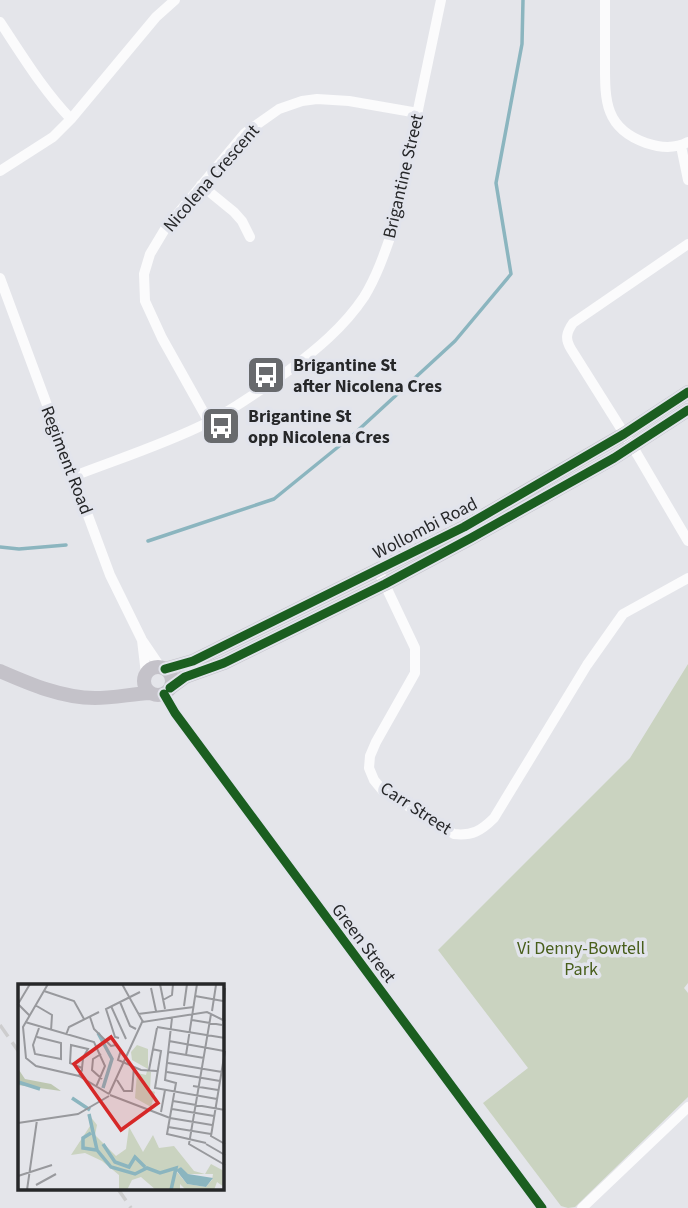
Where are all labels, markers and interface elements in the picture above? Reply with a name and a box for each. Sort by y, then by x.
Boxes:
street label: Brigantine Street [377,111,430,241]
street label: Nicolena Crescent [158,119,265,238]
place label: Brigantine St after Nicolena Cres [293,353,442,399]
bus stop icon: Brigantine St after Nicolena Cres [245,354,287,396]
street label: Regiment Road [34,402,99,518]
place label: Brigantine St opp Nicolena Cres [248,404,390,450]
bus stop icon: Brigantine St opp Nicolena Cres [200,405,242,447]
street label: Wollombi Road [369,491,482,566]
street label: Carr Street [375,776,456,841]
street label: Green Street [325,898,402,988]
park label: Vi Denny-Bowtell Park [517,936,645,982]
inset map [18,984,224,1190]

